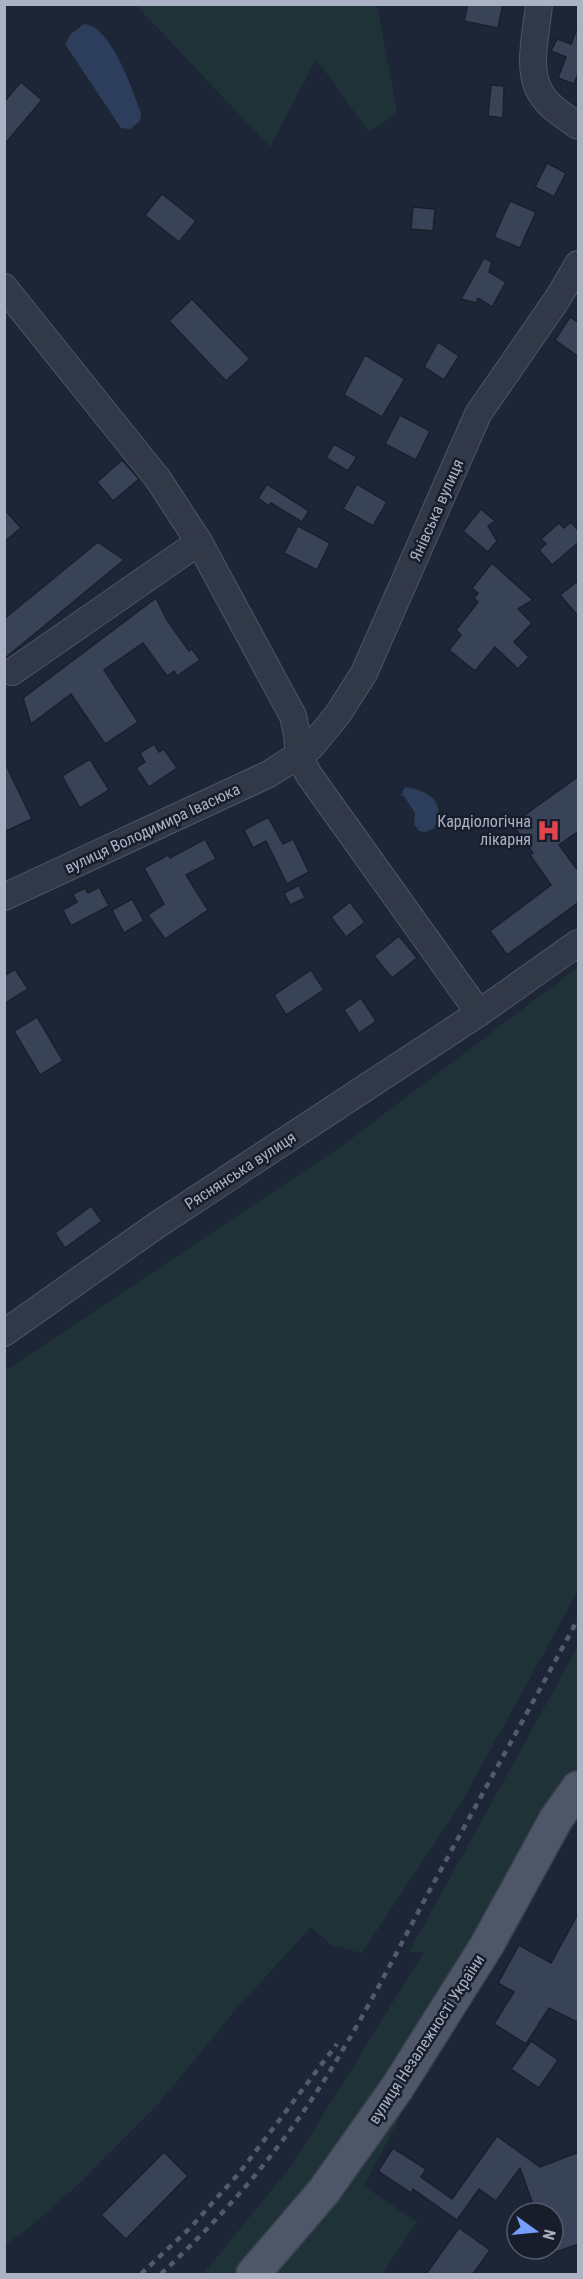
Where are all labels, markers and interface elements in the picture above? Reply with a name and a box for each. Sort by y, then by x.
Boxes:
street label: Янівська вулиця [405,456,467,564]
street label: вулиця Володимира Івасюка [62,779,243,877]
place label: Кардіологічна лікарня [437,812,531,849]
hospital icon: Кардіологічна лікарня [536,817,562,843]
street label: Ряснянська вулиця [181,1127,299,1213]
street label: вулиця Незалежності України [365,1951,488,2127]
north arrow [505,2201,565,2261]
text: N [539,2228,559,2242]

